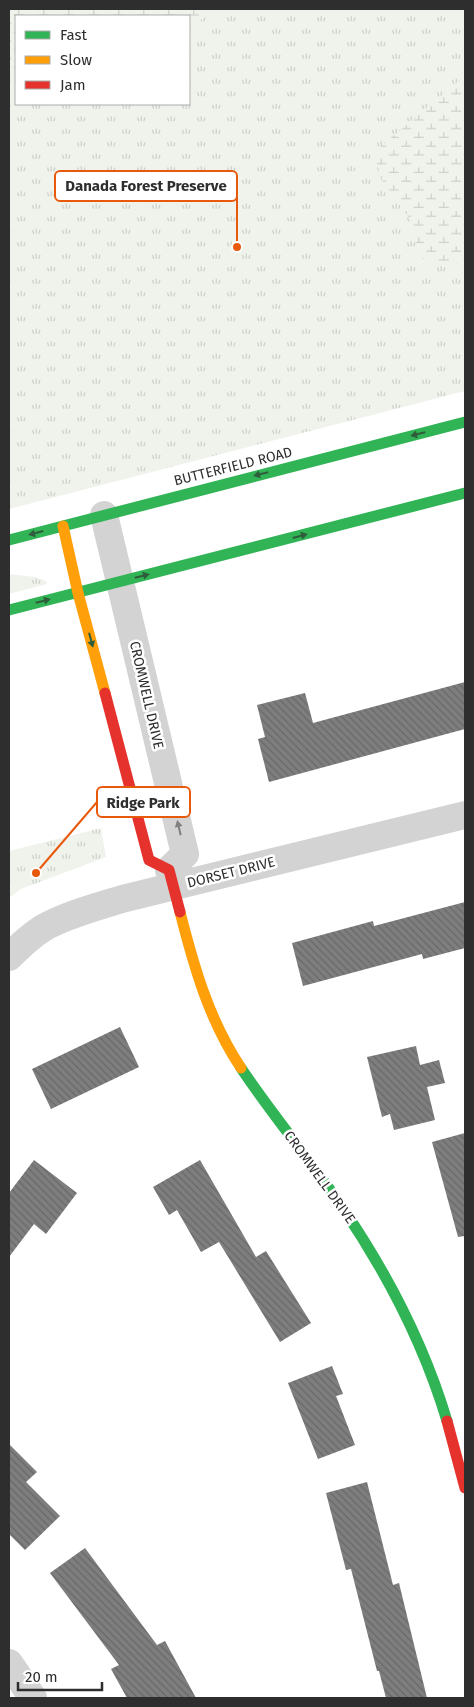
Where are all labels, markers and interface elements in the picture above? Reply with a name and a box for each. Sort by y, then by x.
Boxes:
legend [15,15,190,105]
text: Fast [60,26,87,44]
text: Slow [60,51,92,69]
text: Jam [60,76,86,94]
callout: Danada Forest Preserve [55,171,237,201]
text: Danada Forest Preserve [65,177,227,195]
one-way arrow [411,430,426,438]
street label: BUTTERFIELD ROAD [172,444,294,489]
one-way arrow [253,470,268,478]
one-way arrow [28,529,43,537]
one-way arrow [292,532,307,540]
one-way arrow [135,572,150,580]
one-way arrow [36,597,51,605]
one-way arrow [87,632,95,647]
street label: CROMWELL DRIVE [126,639,167,751]
callout: Ridge Park [97,787,190,817]
text: Ridge Park [107,794,180,812]
one-way arrow [175,821,183,836]
street label: DORSET DRIVE [185,853,277,892]
street label: CROMWELL DRIVE [280,1128,359,1227]
scale bar [18,1660,101,1692]
text: 20 m [25,1668,58,1686]

